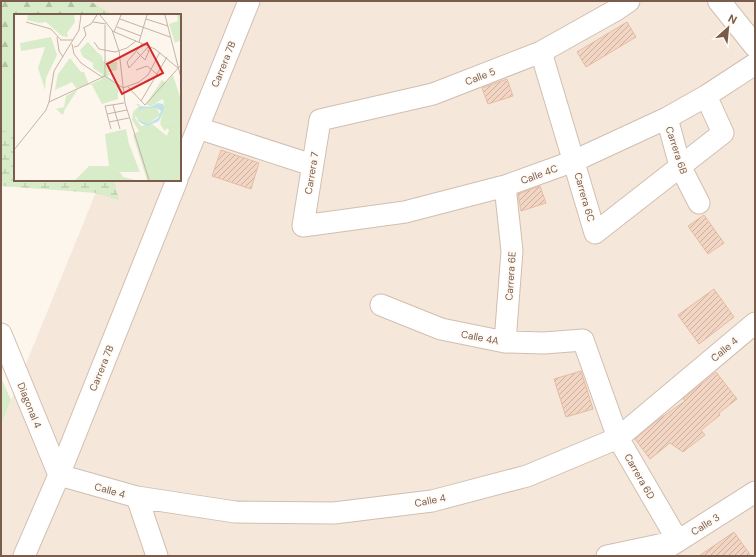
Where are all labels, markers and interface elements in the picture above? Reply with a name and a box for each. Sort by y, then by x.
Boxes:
north arrow [708,8,748,48]
text: N [726,11,739,27]
inset map [14,14,181,181]
street label: Carrera 7B [208,39,239,89]
street label: Calle 5 [463,65,497,88]
street label: Carrera 6B [663,125,690,176]
street label: Carrera 7 [302,151,321,195]
street label: Calle 4C [519,162,560,187]
street label: Carrera 6C [571,171,598,223]
street label: Carrera 6E [502,251,519,301]
street label: Calle 4A [460,327,500,348]
street label: Calle 4 [708,334,741,364]
street label: Carrera 7B [86,343,117,393]
street label: Diagonal 4 [14,380,45,430]
street label: Carrera 6D [621,451,658,501]
street label: Calle 4 [93,480,127,501]
street label: Calle 4 [413,491,447,510]
street label: Calle 3 [689,511,722,538]

